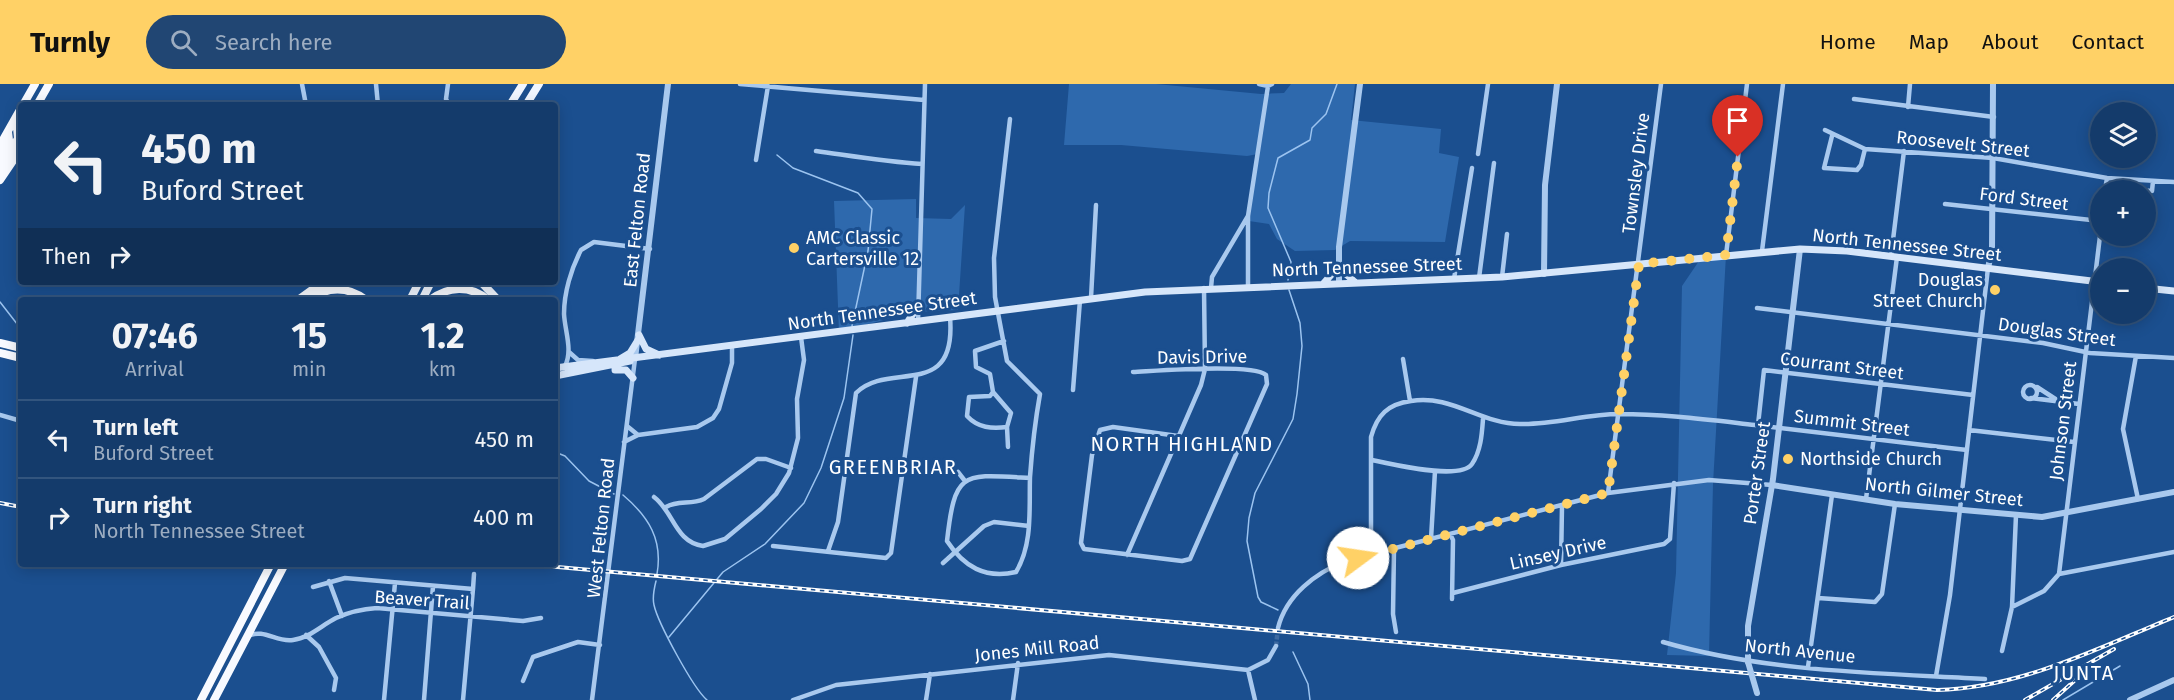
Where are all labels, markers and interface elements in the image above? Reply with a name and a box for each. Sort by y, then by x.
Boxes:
search box [146,15,566,69]
text: Turnly [30,26,110,59]
icon: search [167,26,200,59]
text: Search here [215,29,332,56]
text: Home [1820,29,1876,55]
text: Map [1909,29,1949,55]
text: About [1982,29,2039,55]
text: Contact [2072,29,2144,55]
pin [1712,95,1763,157]
map controls [2090,102,2156,324]
button: layers [2090,102,2156,168]
icon: arrive [1721,104,1754,137]
street label: Townsley Drive [1618,111,1654,235]
text: 450 m [141,124,257,174]
icon: left [42,126,120,204]
street label: Roosevelt Street [1895,126,2031,162]
street label: East Felton Road [619,151,655,289]
text: Buford Street [141,175,304,207]
button: + [2090,180,2156,246]
street label: Ford Street [1978,183,2070,215]
street label: North Tennessee Street [1811,224,2003,266]
place label: AMC Classic Cartersville 12 [806,227,919,270]
icon: right [103,240,136,273]
marker: AMC Classic Cartersville 12 [787,241,801,255]
text: Then [42,243,91,270]
street label: North Tennessee Street [1271,253,1463,281]
button: − [2090,258,2156,324]
place label: Douglas Street Church [1873,269,1983,312]
marker: Douglas Street Church [1988,283,2002,297]
street label: North Tennessee Street [786,287,978,335]
street label: Douglas Street [1997,313,2118,351]
text: 07:46 [111,314,198,358]
text: 15 [291,314,327,358]
text: 1.2 [421,314,465,358]
street label: Davis Drive [1157,345,1247,369]
street label: Courrant Street [1779,348,1906,385]
text: Arrival [125,357,184,381]
text: min [292,357,326,381]
text: km [429,357,456,381]
street label: Johnson Street [2045,360,2081,482]
street label: Summit Street [1793,405,1912,441]
text: Turn left [93,414,178,441]
street label: Porter Street [1739,419,1775,526]
icon: left [42,423,75,456]
text: 450 m [475,426,534,453]
district label: NORTH HIGHLAND [1090,432,1274,456]
text: Buford Street [93,441,214,465]
place label: Northside Church [1800,448,1942,470]
marker: Northside Church [1781,452,1795,466]
district label: GREENBRIAR [829,455,957,479]
street label: West Felton Road [583,457,619,599]
street label: North Gilmer Street [1864,473,2025,511]
text: Turn right [93,492,192,519]
icon: right [42,501,75,534]
text: 400 m [473,504,534,531]
text: North Tennessee Street [93,519,305,543]
position arrow [1326,526,1390,590]
street label: Linsey Drive [1507,531,1609,575]
street label: Beaver Trail [374,586,470,614]
street label: Jones Mill Road [973,632,1101,666]
street label: North Avenue [1743,634,1857,668]
district label: JUNTA [2053,661,2115,685]

